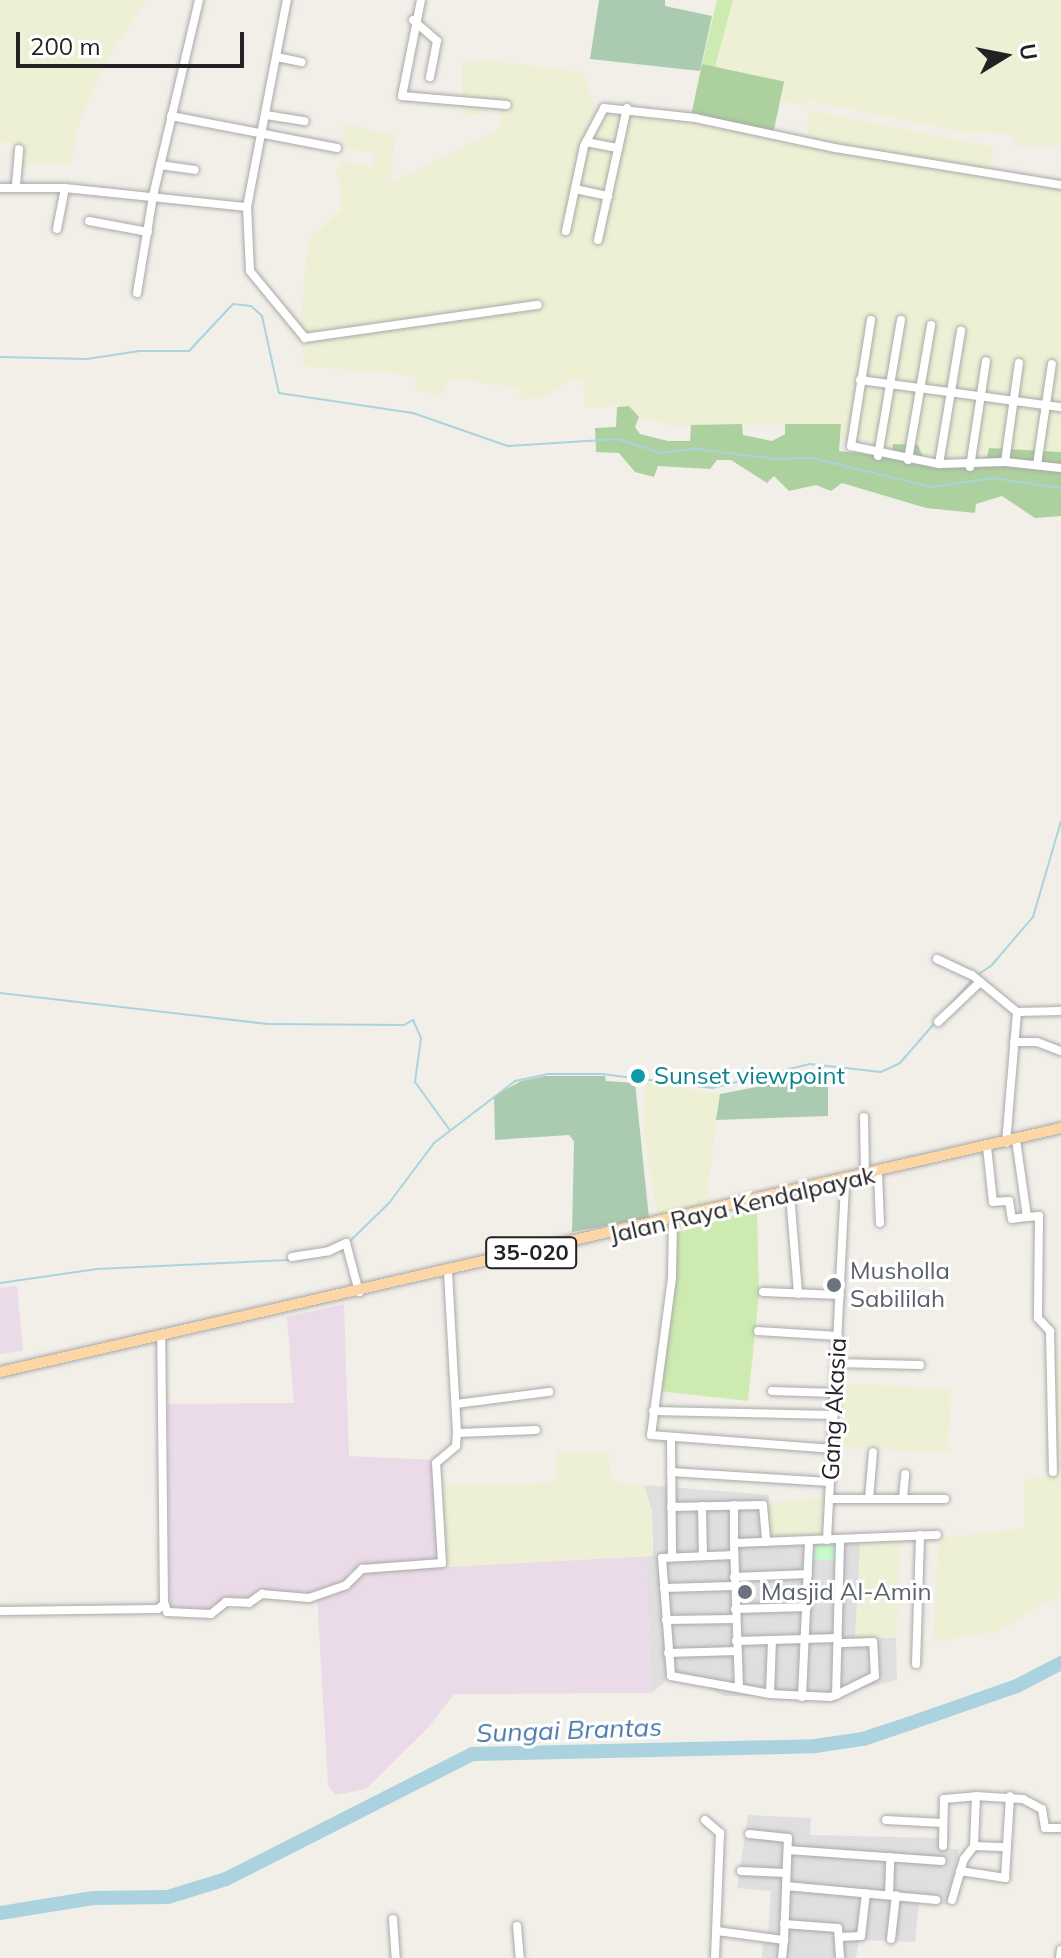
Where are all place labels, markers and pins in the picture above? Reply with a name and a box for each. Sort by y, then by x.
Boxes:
place label: Sunset viewpoint [654,1062,845,1090]
marker: Sunset viewpoint [629,1067,647,1085]
place label: Musholla Sabililah [850,1257,950,1313]
marker: Musholla Sabililah [825,1276,843,1294]
place label: Masjid Al-Amin [761,1578,932,1606]
marker: Masjid Al-Amin [736,1583,754,1601]

